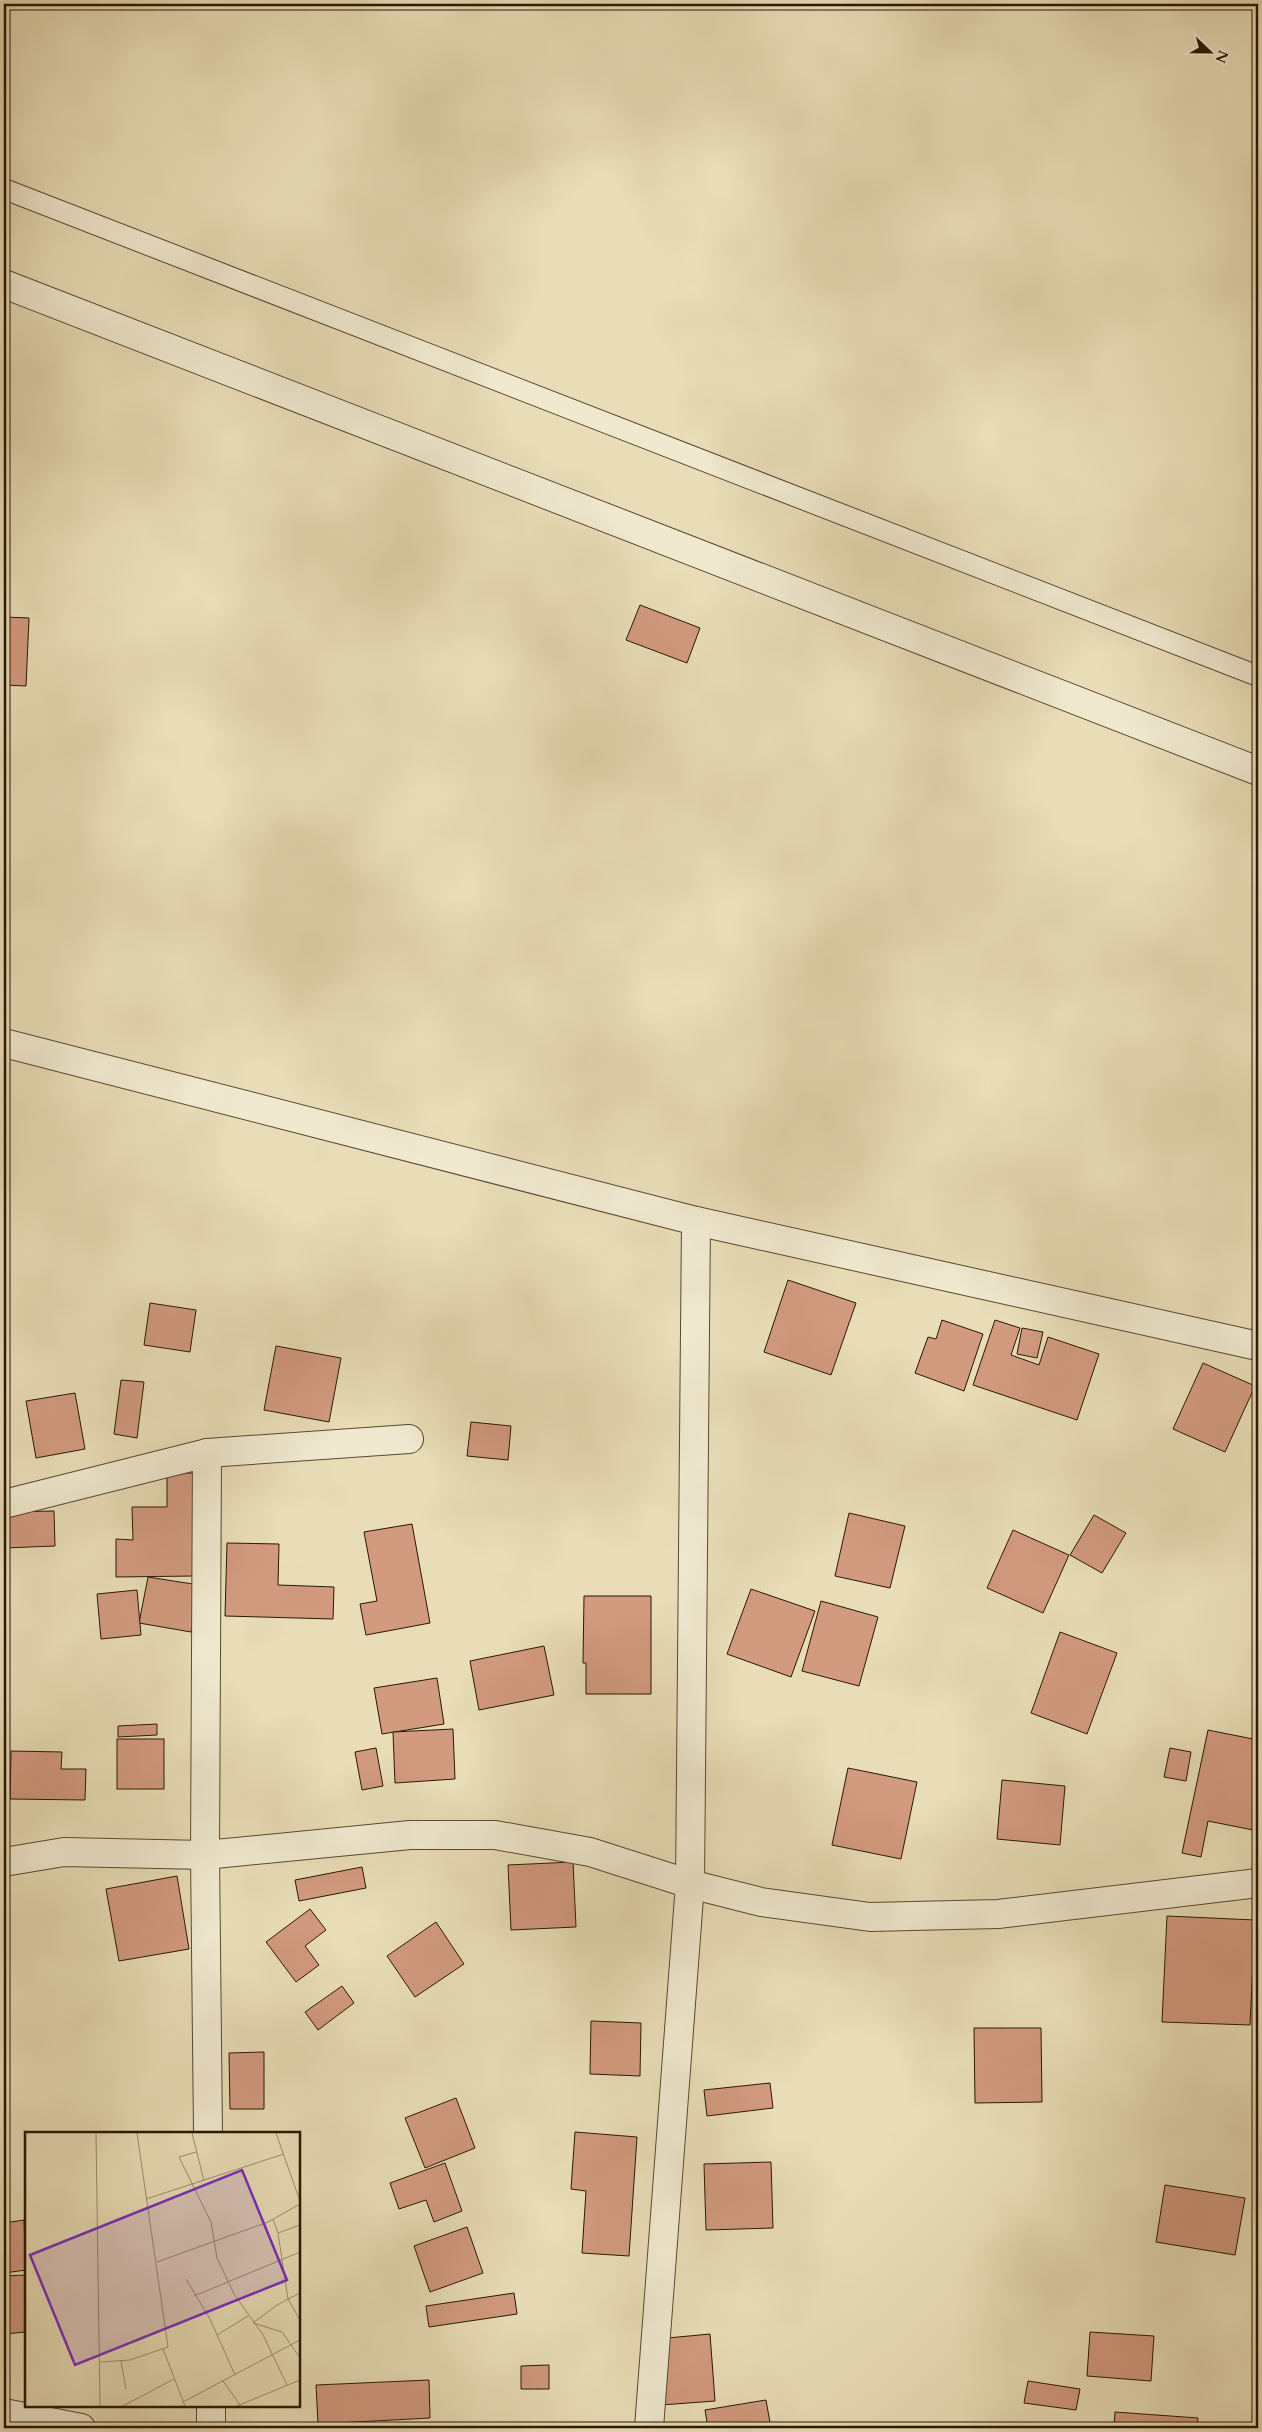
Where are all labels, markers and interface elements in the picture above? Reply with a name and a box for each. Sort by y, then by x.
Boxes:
north arrow [1184,28,1234,78]
text: N [1211,47,1233,66]
inset map [25,2132,300,2407]

